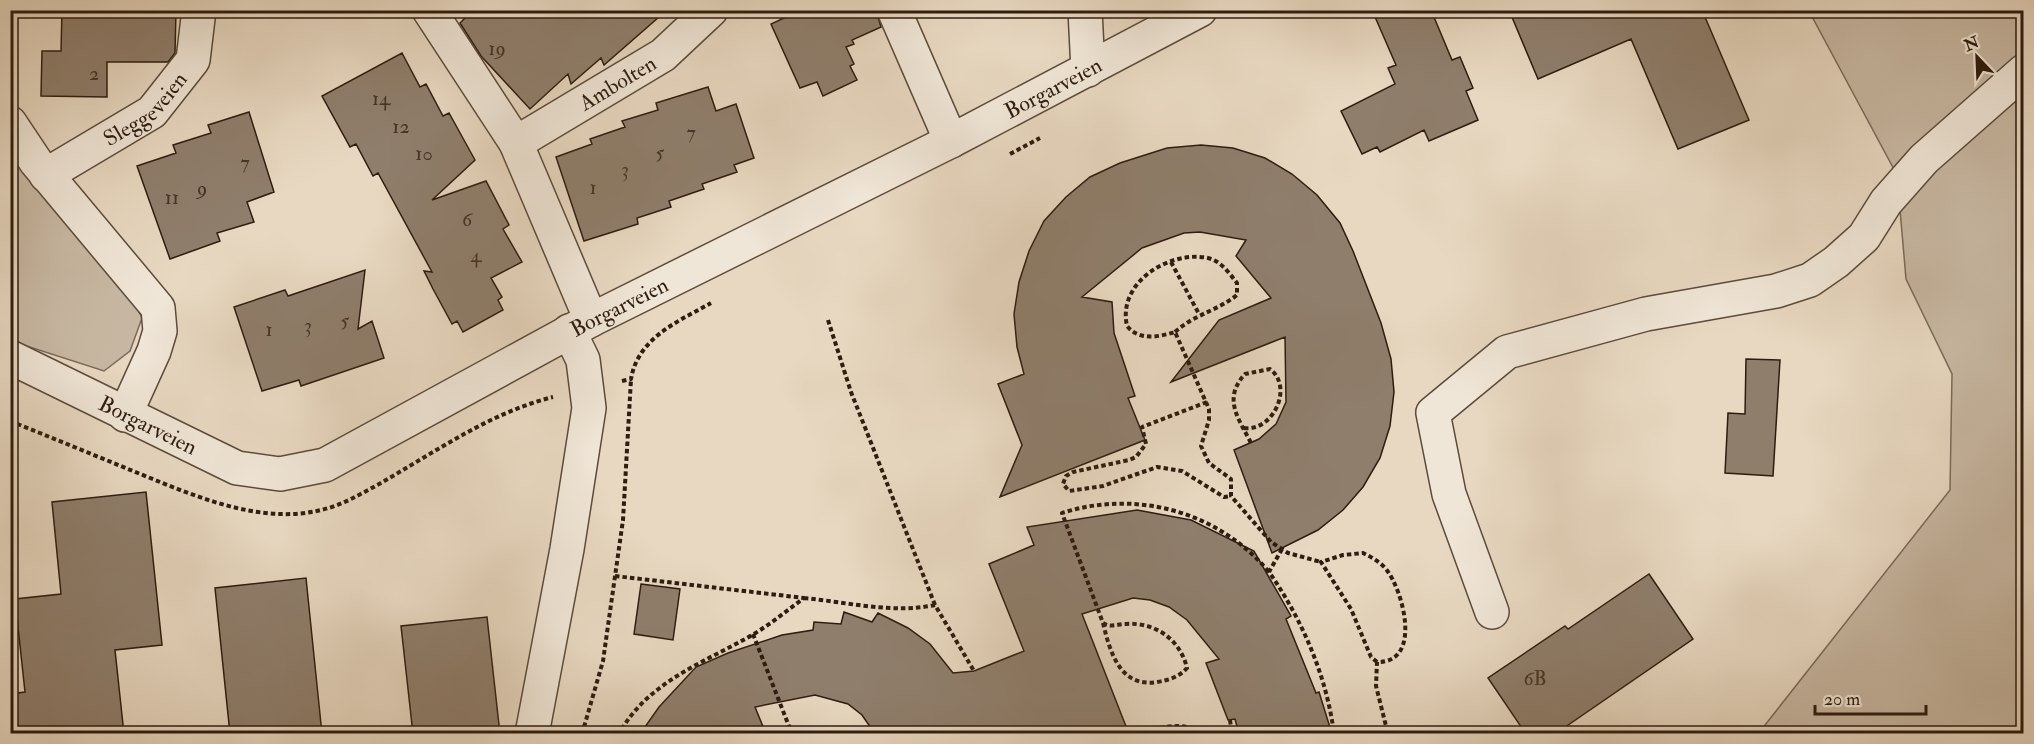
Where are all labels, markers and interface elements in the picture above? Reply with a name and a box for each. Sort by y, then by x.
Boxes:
north arrow [1947,27,2007,87]
text: N [1960,32,1983,57]
house number: 19 [488,36,506,61]
street label: Ambolten [573,49,662,118]
street label: Borgarveien [1000,51,1107,125]
house number: 2 [89,61,99,86]
street label: Sleggeveien [98,66,194,153]
house number: 14 [372,86,391,111]
house number: 12 [392,114,410,139]
house number: 7 [686,120,696,145]
house number: 5 [656,140,665,165]
house number: 10 [415,141,433,166]
house number: 7 [240,150,250,175]
house number: 3 [621,157,629,182]
house number: 1 [589,175,597,200]
house number: 9 [195,176,207,201]
house number: 11 [165,185,179,210]
house number: 6 [462,207,473,232]
house number: 4 [471,243,483,268]
street label: Borgarveien [565,271,673,344]
house number: 5 [341,308,350,333]
house number: 3 [304,313,312,338]
house number: 1 [265,317,273,342]
street label: Borgarveien [94,390,202,461]
house number: 6B [1523,666,1547,691]
scale bar [1815,678,1926,716]
text: 20 m [1824,688,1860,711]

